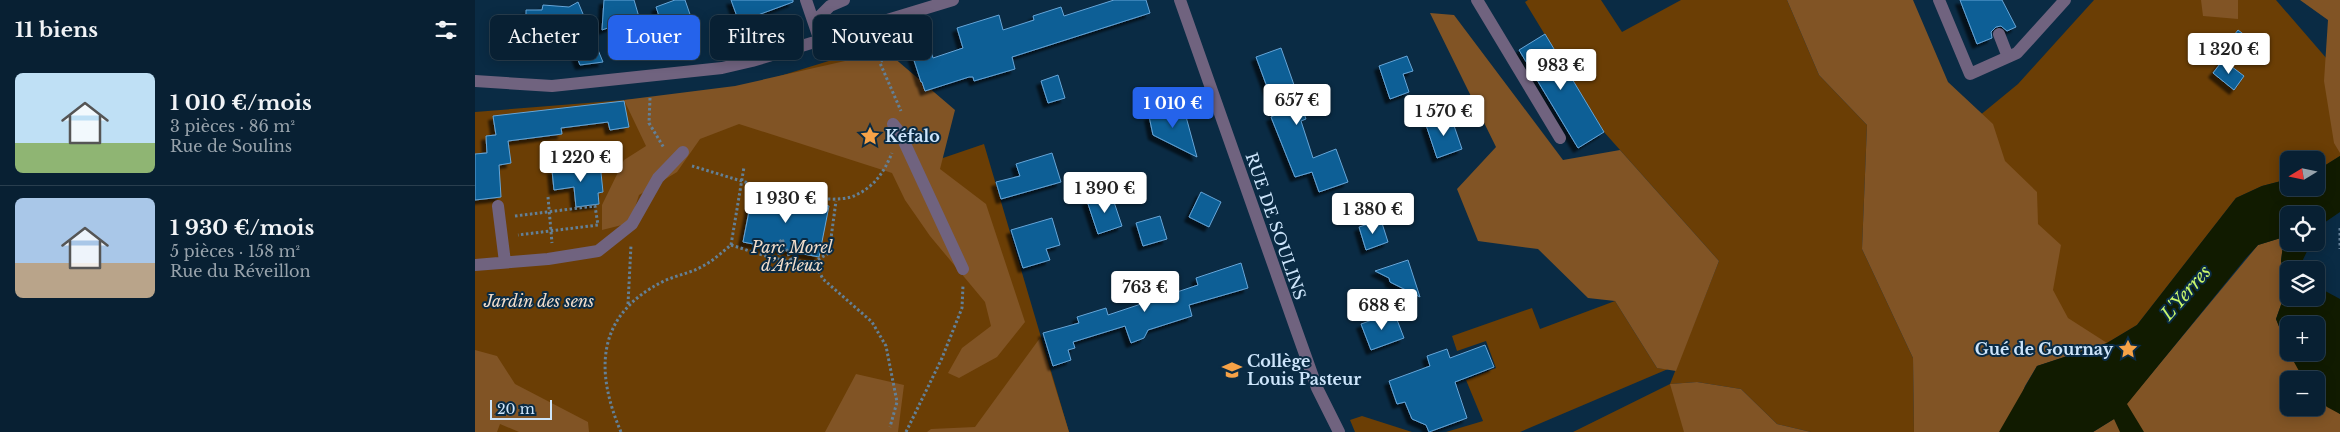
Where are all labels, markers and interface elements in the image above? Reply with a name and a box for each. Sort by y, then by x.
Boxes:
chip: Acheter [490,15,598,60]
chip: Louer [608,15,700,60]
chip: Filtres [710,15,803,60]
chip: Nouveau [813,15,932,60]
icon: filters [432,16,460,44]
text: 11 biens [15,17,98,43]
pin: 1 320 € [2183,32,2275,75]
text: 1 320 € [2199,39,2259,59]
pin: 983 € [1526,48,1596,91]
text: 983 € [1537,55,1585,75]
pin: 657 € [1262,84,1332,126]
pin: 1 010 € [1127,86,1219,129]
text: 1 010 €/mois [170,90,312,116]
text: 657 € [1274,90,1320,110]
icon: home [55,93,115,153]
text: 1 010 € [1144,93,1202,113]
pin: 1 570 € [1398,94,1490,137]
text: 1 570 € [1415,101,1473,121]
text: 3 pièces · 86 m² [170,116,295,136]
place icon: Kéfalo [859,125,881,147]
place label: Kéfalo [885,126,940,146]
text: Rue de Soulins [170,136,292,156]
pin: 1 220 € [535,140,627,183]
text: 1 220 € [551,147,611,167]
street label: RUE DE SOULINS [1241,150,1311,302]
north arrow [2280,151,2325,196]
map controls [2280,151,2325,416]
pin: 1 390 € [1059,172,1151,214]
text: 1 390 € [1075,178,1135,198]
pin: 1 930 € [740,182,832,224]
text: 1 930 € [756,188,816,208]
pin: 1 380 € [1327,192,1419,235]
text: 1 380 € [1343,199,1403,219]
button: locate [2280,206,2325,251]
text: 1 930 €/mois [170,215,314,241]
icon: home [55,218,115,278]
park label: Parc Morel d’Arleux [750,237,834,275]
text: 5 pièces · 158 m² [170,241,300,261]
text: Rue du Réveillon [170,261,311,281]
water label: L'Yerres [2156,261,2216,326]
button: layers [2280,261,2325,306]
pin: 763 € [1110,270,1180,313]
text: 763 € [1122,277,1168,297]
pin: 688 € [1347,288,1417,331]
park label: Jardin des sens [483,291,594,311]
text: 688 € [1358,295,1406,315]
button: + [2280,316,2325,361]
place icon: Gué de Gournay [2117,338,2139,360]
place label: Gué de Gournay [1975,339,2114,359]
place label: Collège Louis Pasteur [1247,351,1361,389]
school or university icon: Collège Louis Pasteur [1221,359,1243,381]
button: − [2280,371,2325,416]
scale bar [490,397,553,420]
text: 20 m [497,400,535,418]

